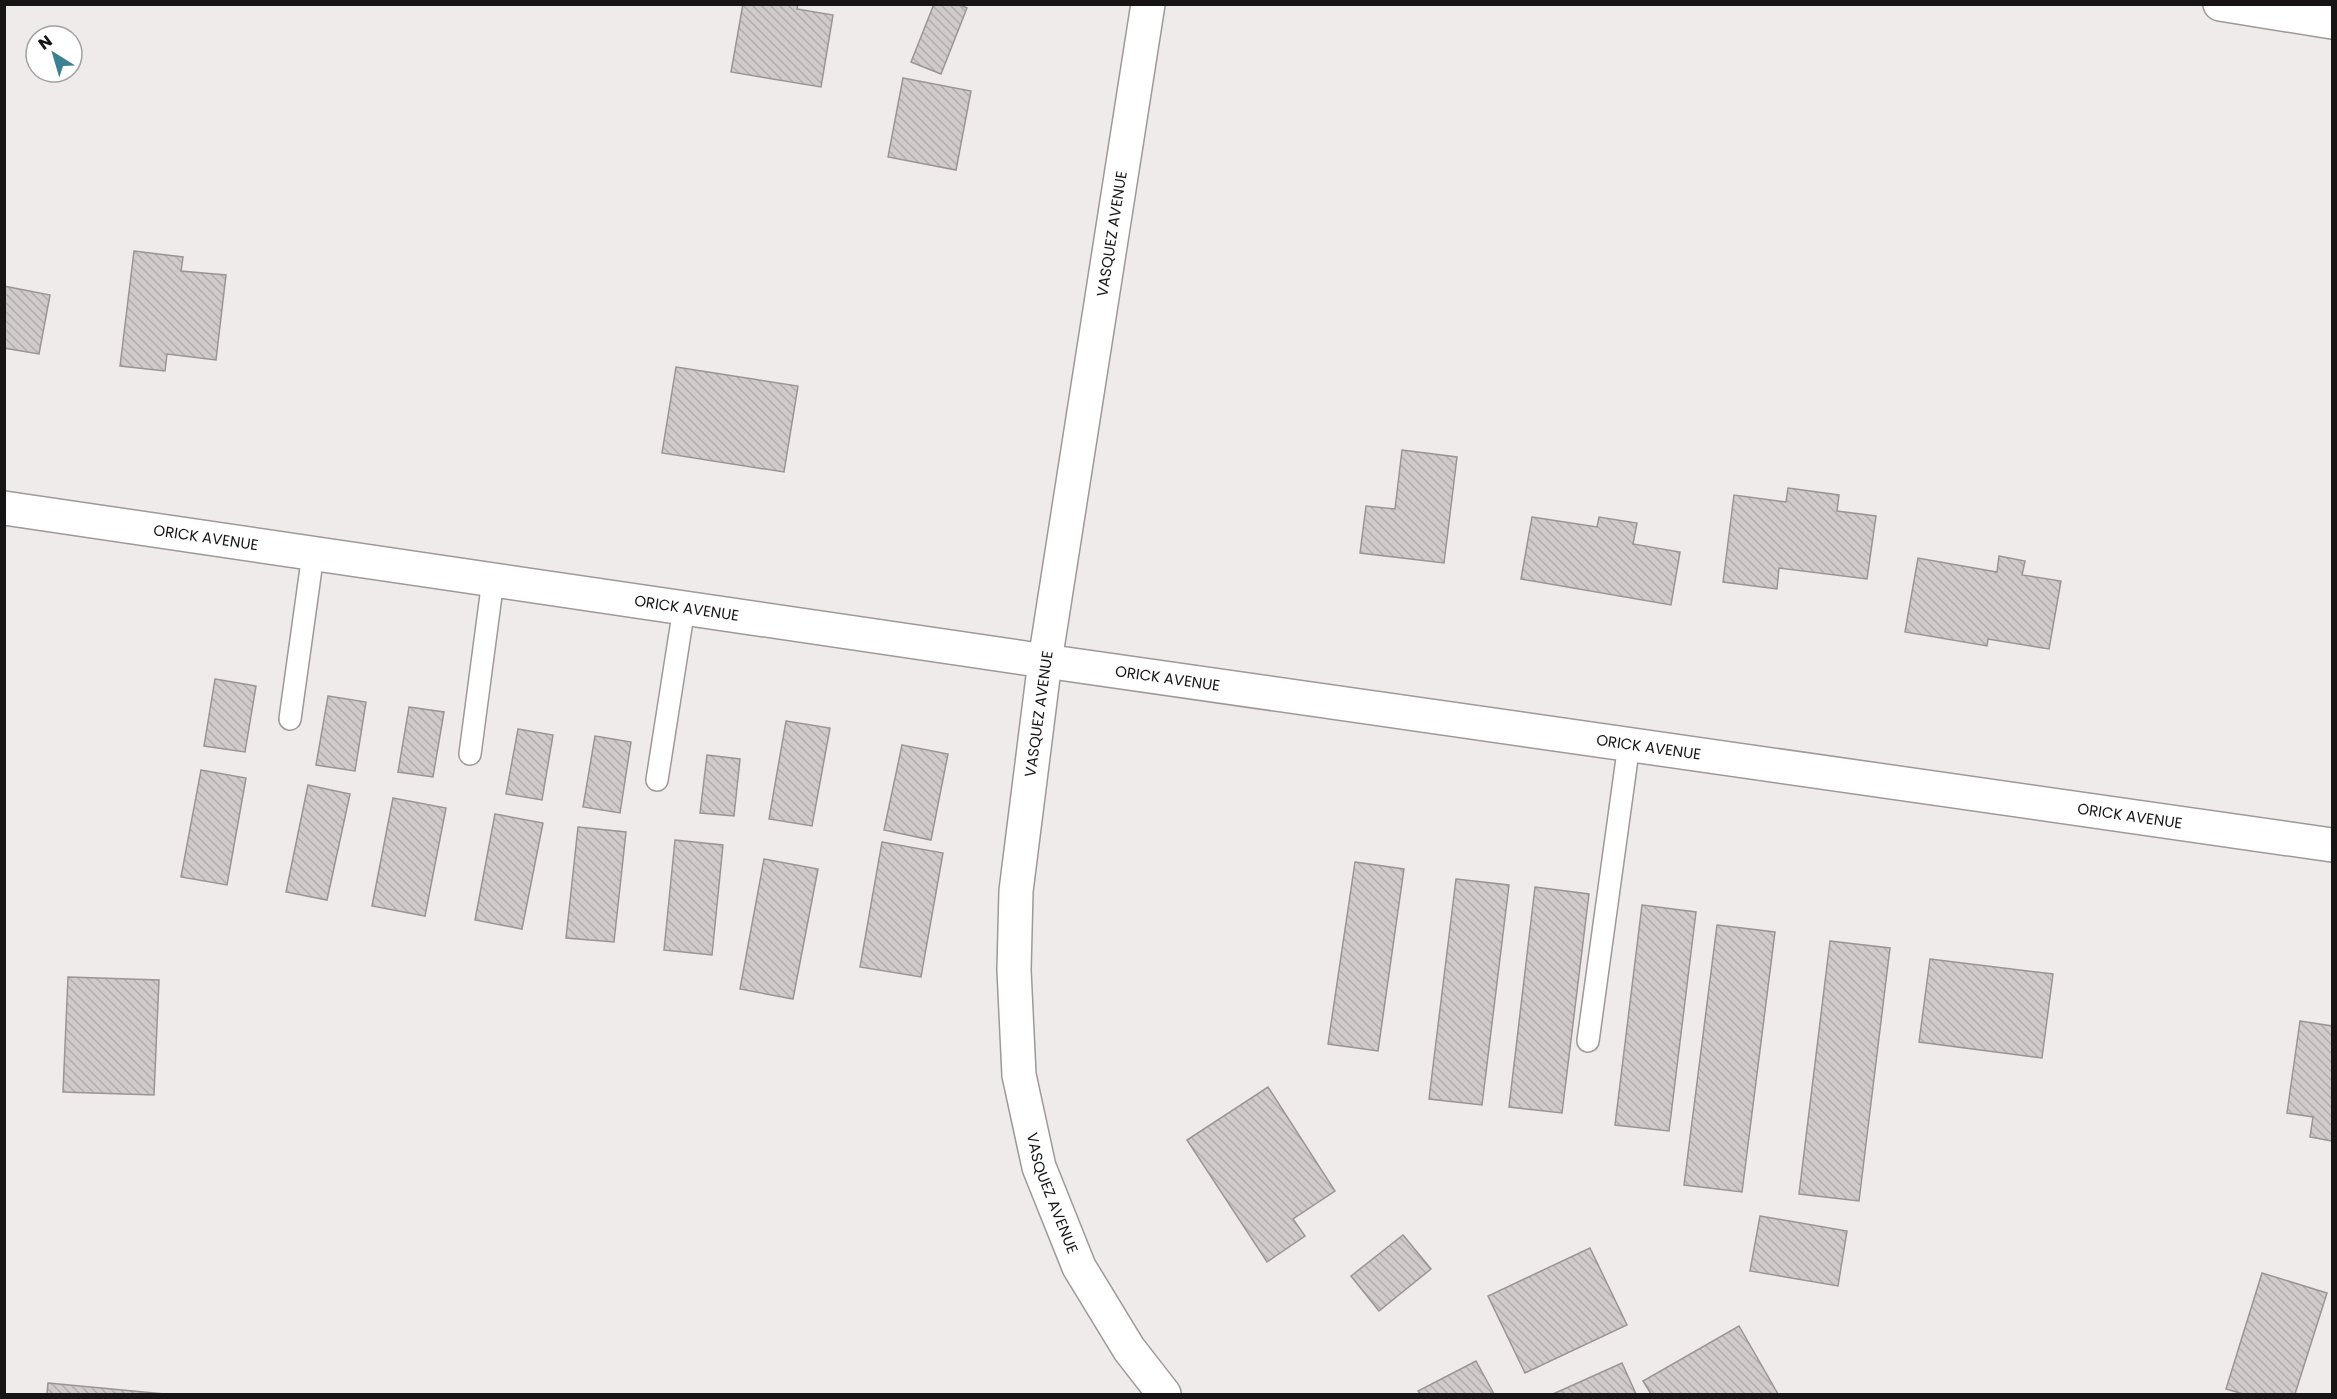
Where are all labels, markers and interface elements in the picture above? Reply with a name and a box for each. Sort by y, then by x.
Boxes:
north arrow [24,24,84,84]
text: N [34,30,57,55]
street label: VASQUEZ AVENUE [1091,169,1132,298]
street label: ORICK AVENUE [152,519,260,555]
street label: ORICK AVENUE [633,590,741,626]
street label: VASQUEZ AVENUE [1019,650,1058,778]
street label: ORICK AVENUE [1114,660,1221,696]
street label: ORICK AVENUE [1595,729,1703,765]
street label: ORICK AVENUE [2076,798,2184,833]
street label: VASQUEZ AVENUE [1022,1131,1084,1257]

